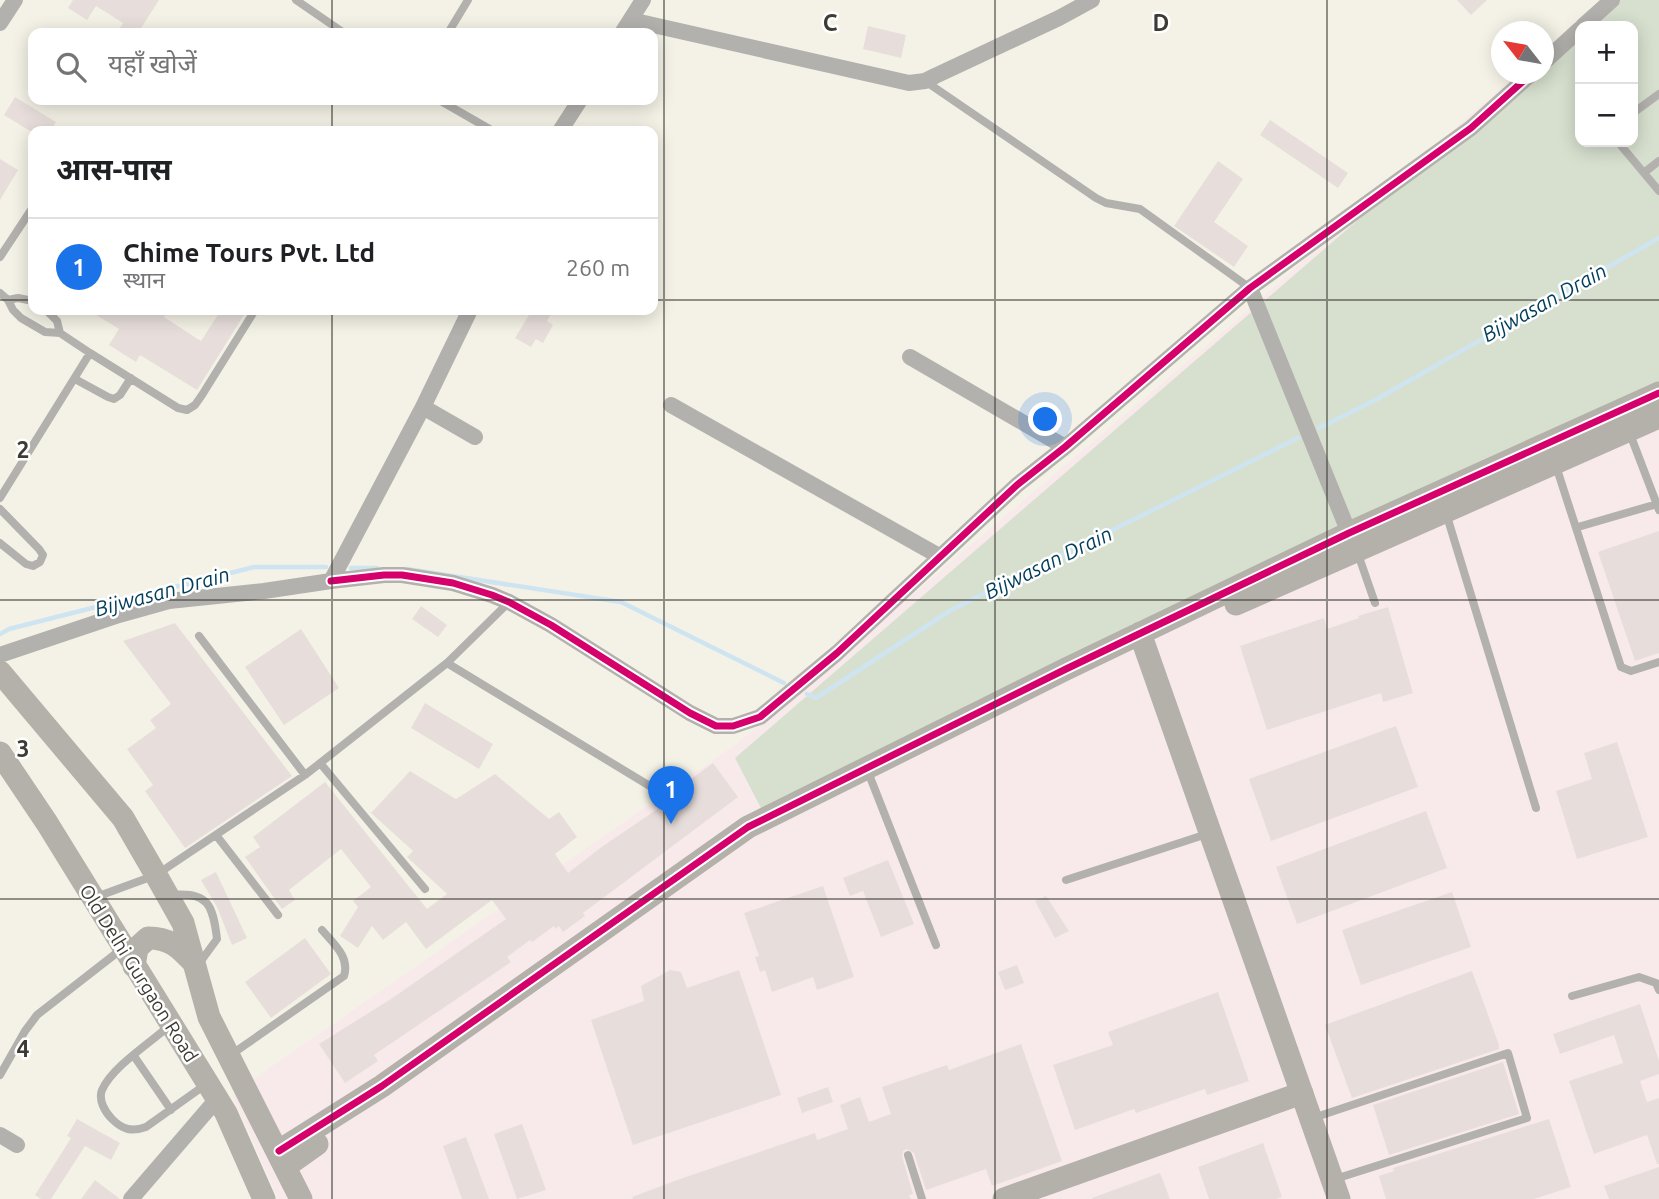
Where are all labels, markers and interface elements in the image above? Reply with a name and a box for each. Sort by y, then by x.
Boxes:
text: C [823,10,838,35]
text: D [1153,10,1169,35]
north arrow [1491,21,1554,84]
map controls [1575,21,1638,147]
button: + [1575,21,1638,84]
search box [28,28,658,105]
icon: search [52,48,90,86]
text: यहाँ खोजें [108,49,197,78]
button: − [1575,84,1638,147]
text: आस-पास [56,152,172,186]
text: Chime Tours Pvt. Ltd [123,238,375,267]
text: 1 [73,255,85,280]
text: 260 m [566,255,630,280]
water label: Bijwasan Drain [1477,258,1611,346]
text: स्थान [123,267,165,292]
your location [1028,402,1062,436]
text: 2 [17,437,29,462]
water label: Bijwasan Drain [980,521,1116,603]
water label: Bijwasan Drain [92,561,232,621]
text: 3 [17,736,29,761]
pin: 1 [648,766,694,824]
street label: Old Delhi Gurgaon Road [75,880,203,1066]
text: 4 [17,1036,30,1061]

